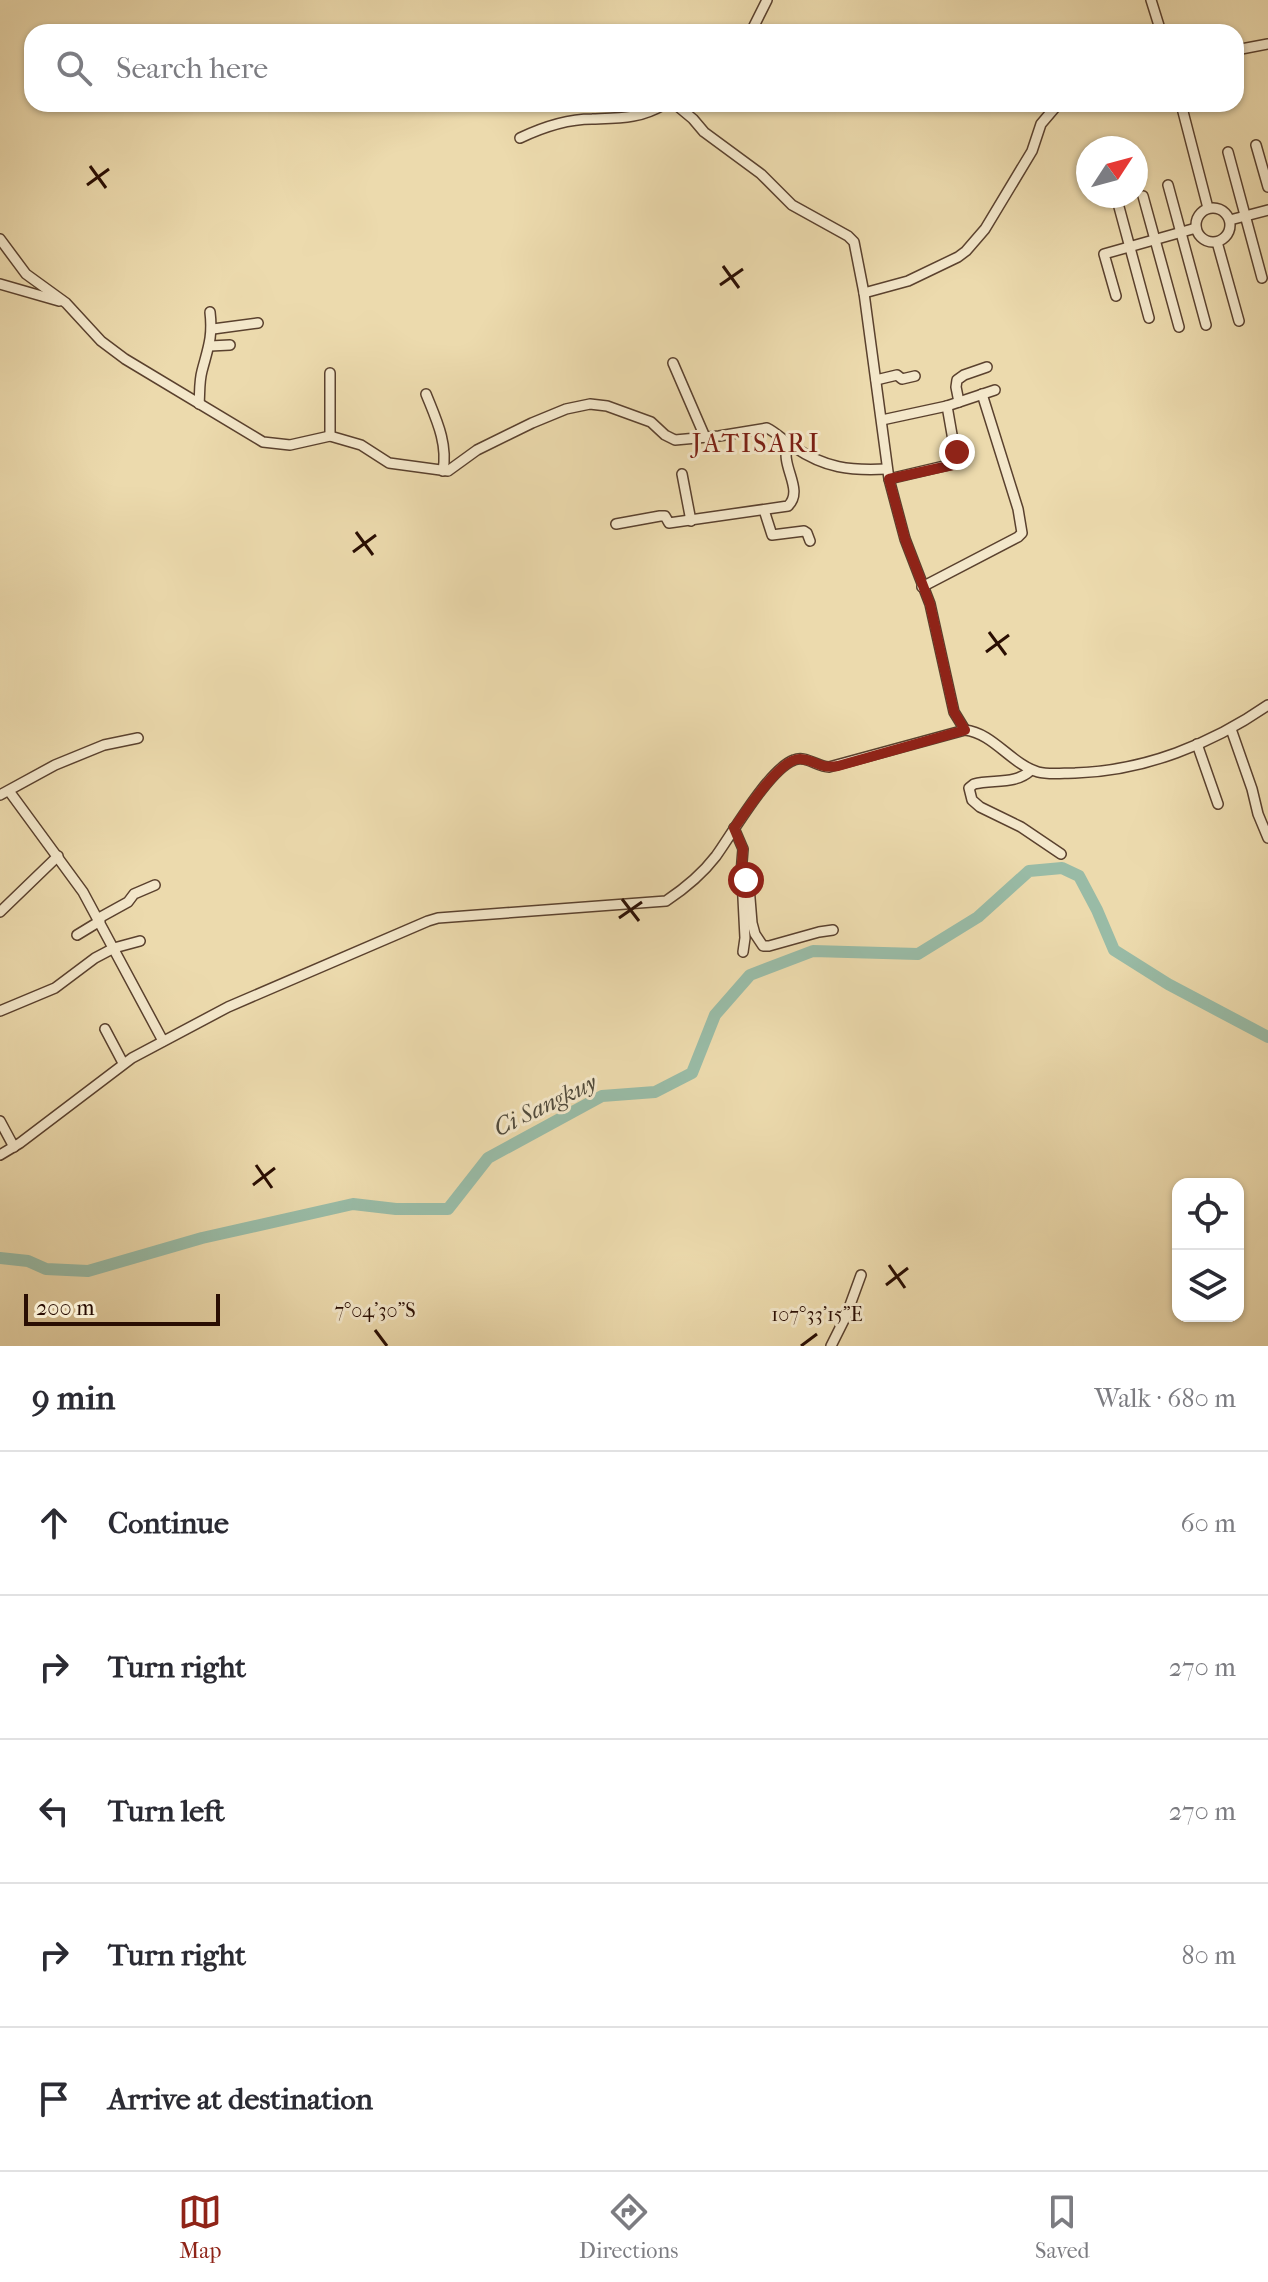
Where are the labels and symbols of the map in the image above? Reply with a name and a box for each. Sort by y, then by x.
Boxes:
north arrow [1076,136,1148,208]
district label: JATISARI [690,428,820,459]
route end [939,434,975,470]
route start [728,862,764,898]
water label: Ci Sangkuy [489,1068,602,1142]
scale bar [24,1290,220,1326]
text: 7°04'30"S [334,1299,416,1322]
text: 107°33'15"E [771,1303,863,1326]

